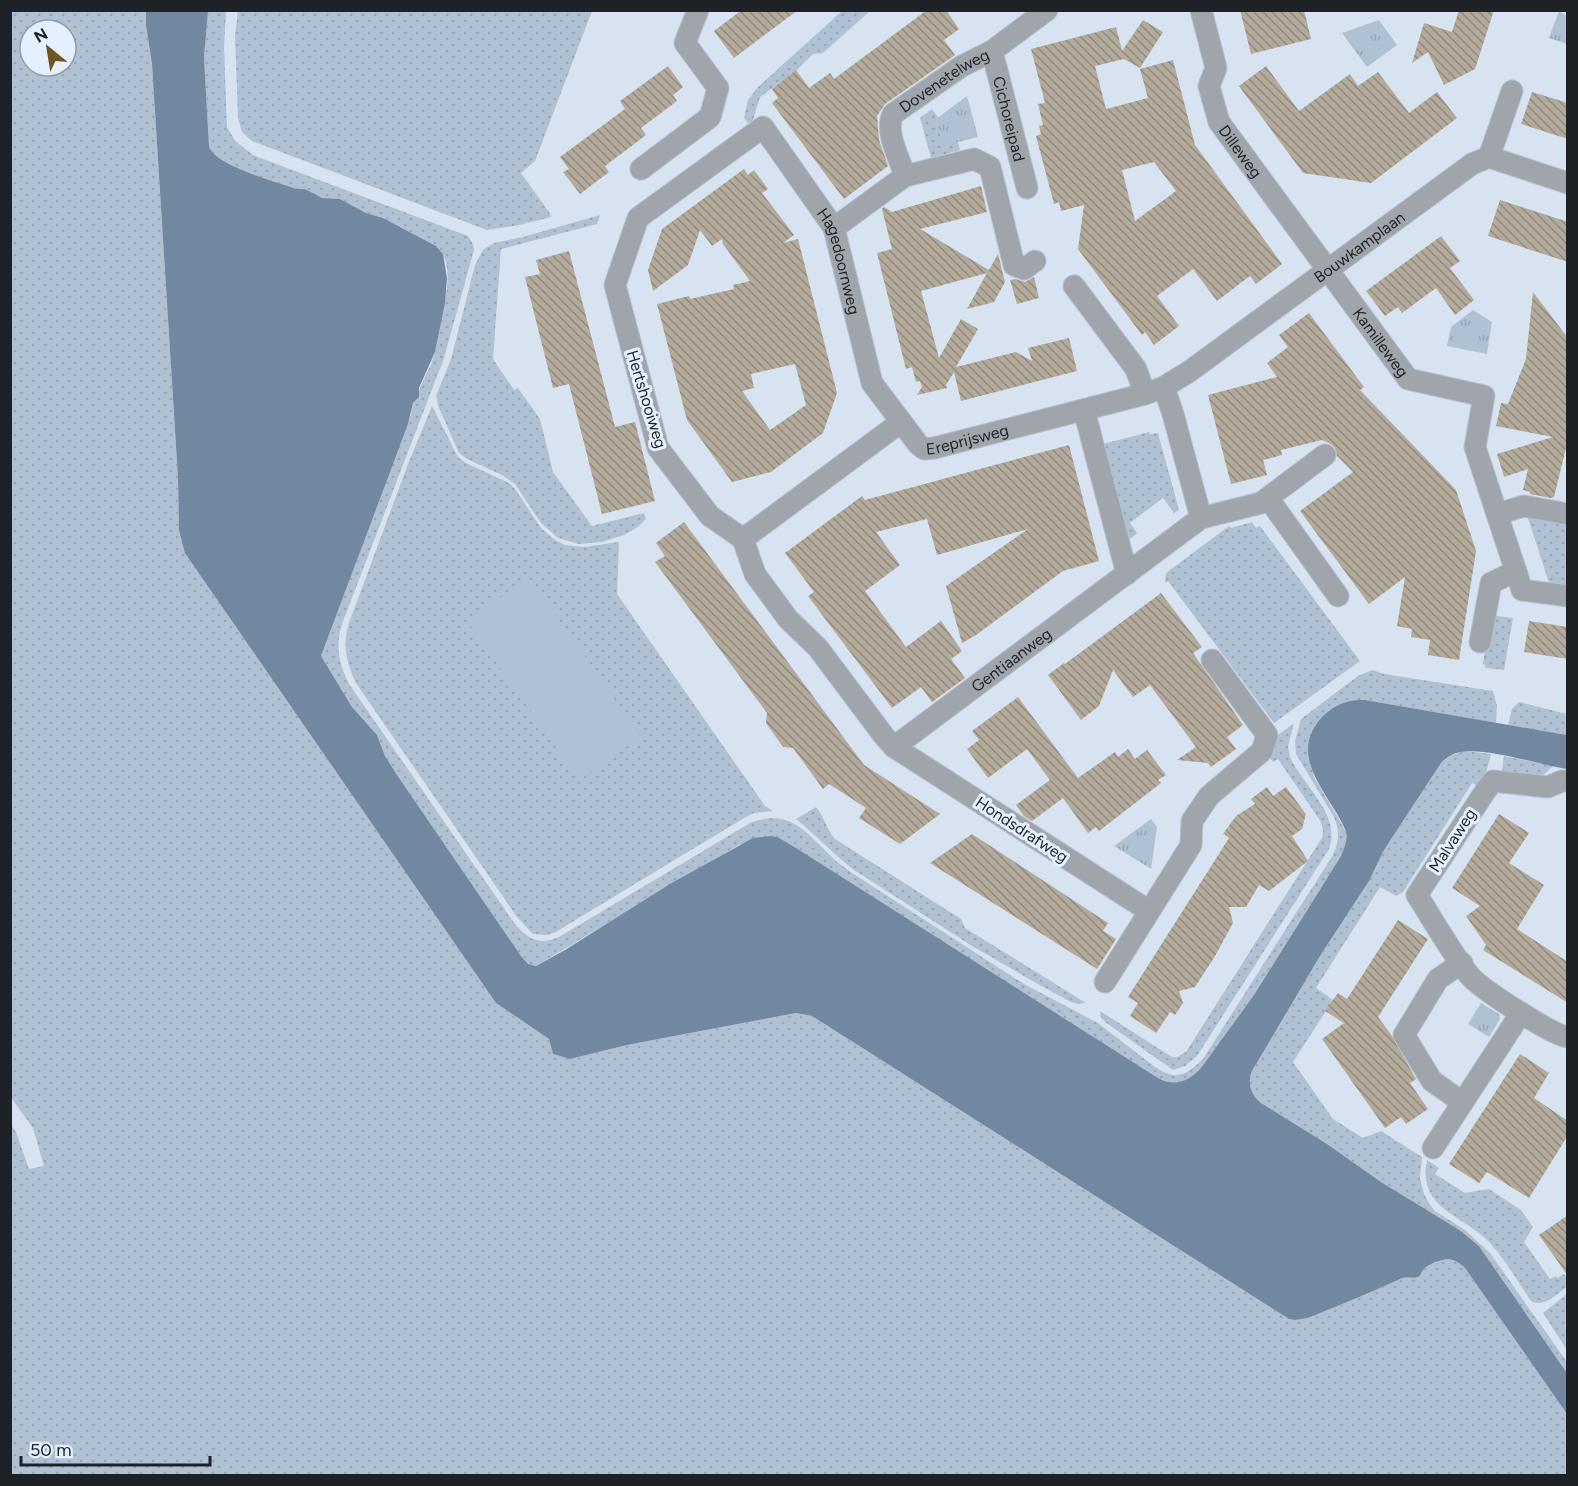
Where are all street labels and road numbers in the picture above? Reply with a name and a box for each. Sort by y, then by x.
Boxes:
street label: Dovenetelweg [896,45,992,117]
street label: Cichoreipad [989,74,1029,163]
street label: Dilleweg [1214,121,1266,182]
street label: Hagedoornweg [813,204,864,316]
street label: Bouwkamplaan [1310,208,1409,287]
street label: Kamilleweg [1349,304,1412,381]
street label: Hertshooiweg [623,348,670,450]
street label: Ereprijsweg [925,420,1011,459]
street label: Gentiaanweg [967,624,1055,696]
street label: Hondsdrafweg [972,792,1072,866]
street label: Malvaweg [1425,805,1480,876]

